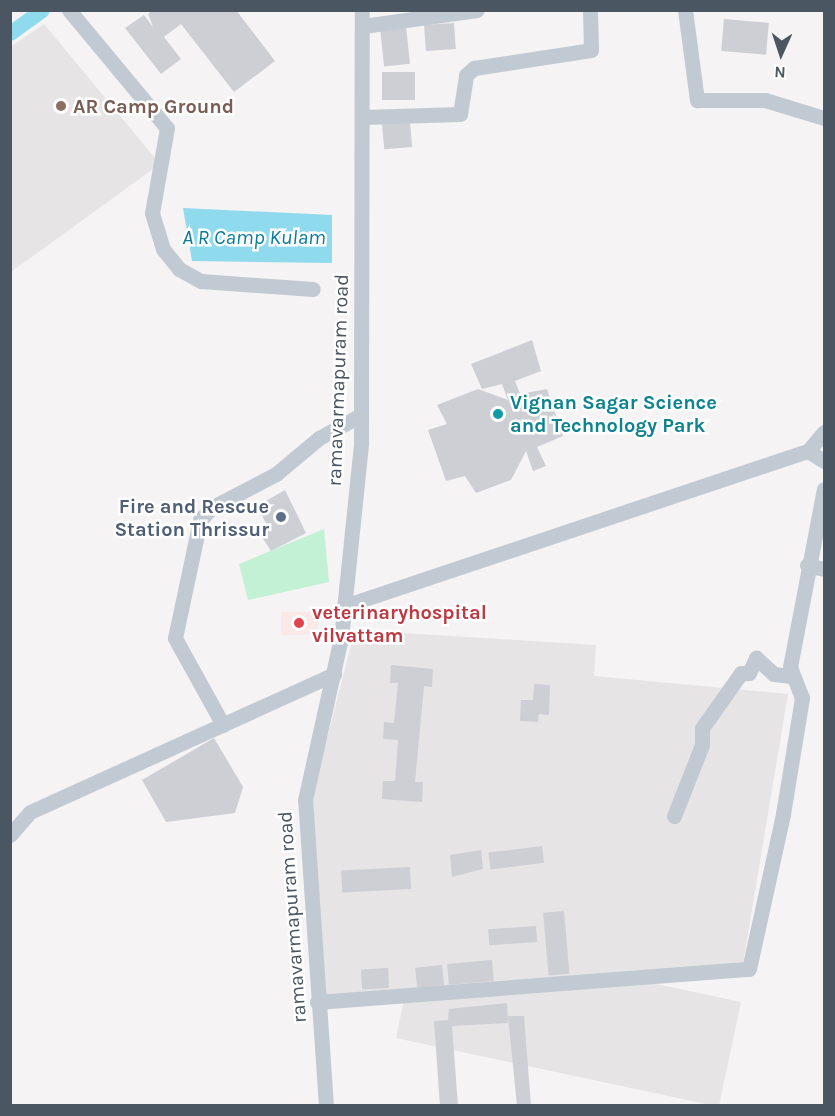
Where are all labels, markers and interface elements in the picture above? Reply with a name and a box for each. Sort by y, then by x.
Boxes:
north arrow [751,24,811,84]
text: N [774,63,786,82]
place label: AR Camp Ground [73,94,234,118]
marker: AR Camp Ground [54,99,68,113]
water label: A R Camp Kulam [182,224,326,250]
street label: ramavarmapuram road [322,273,354,487]
place label: Vignan Sagar Science and Technology Park [510,390,717,437]
marker: Vignan Sagar Science and Technology Park [491,407,505,421]
place label: Fire and Rescue Station Thrissur [114,494,269,541]
marker: Fire and Rescue Station Thrissur [274,510,288,524]
place label: veterinaryhospital vilvattam [312,600,487,647]
marker: veterinaryhospital vilvattam [290,614,308,632]
street label: ramavarmapuram road [273,810,311,1024]

